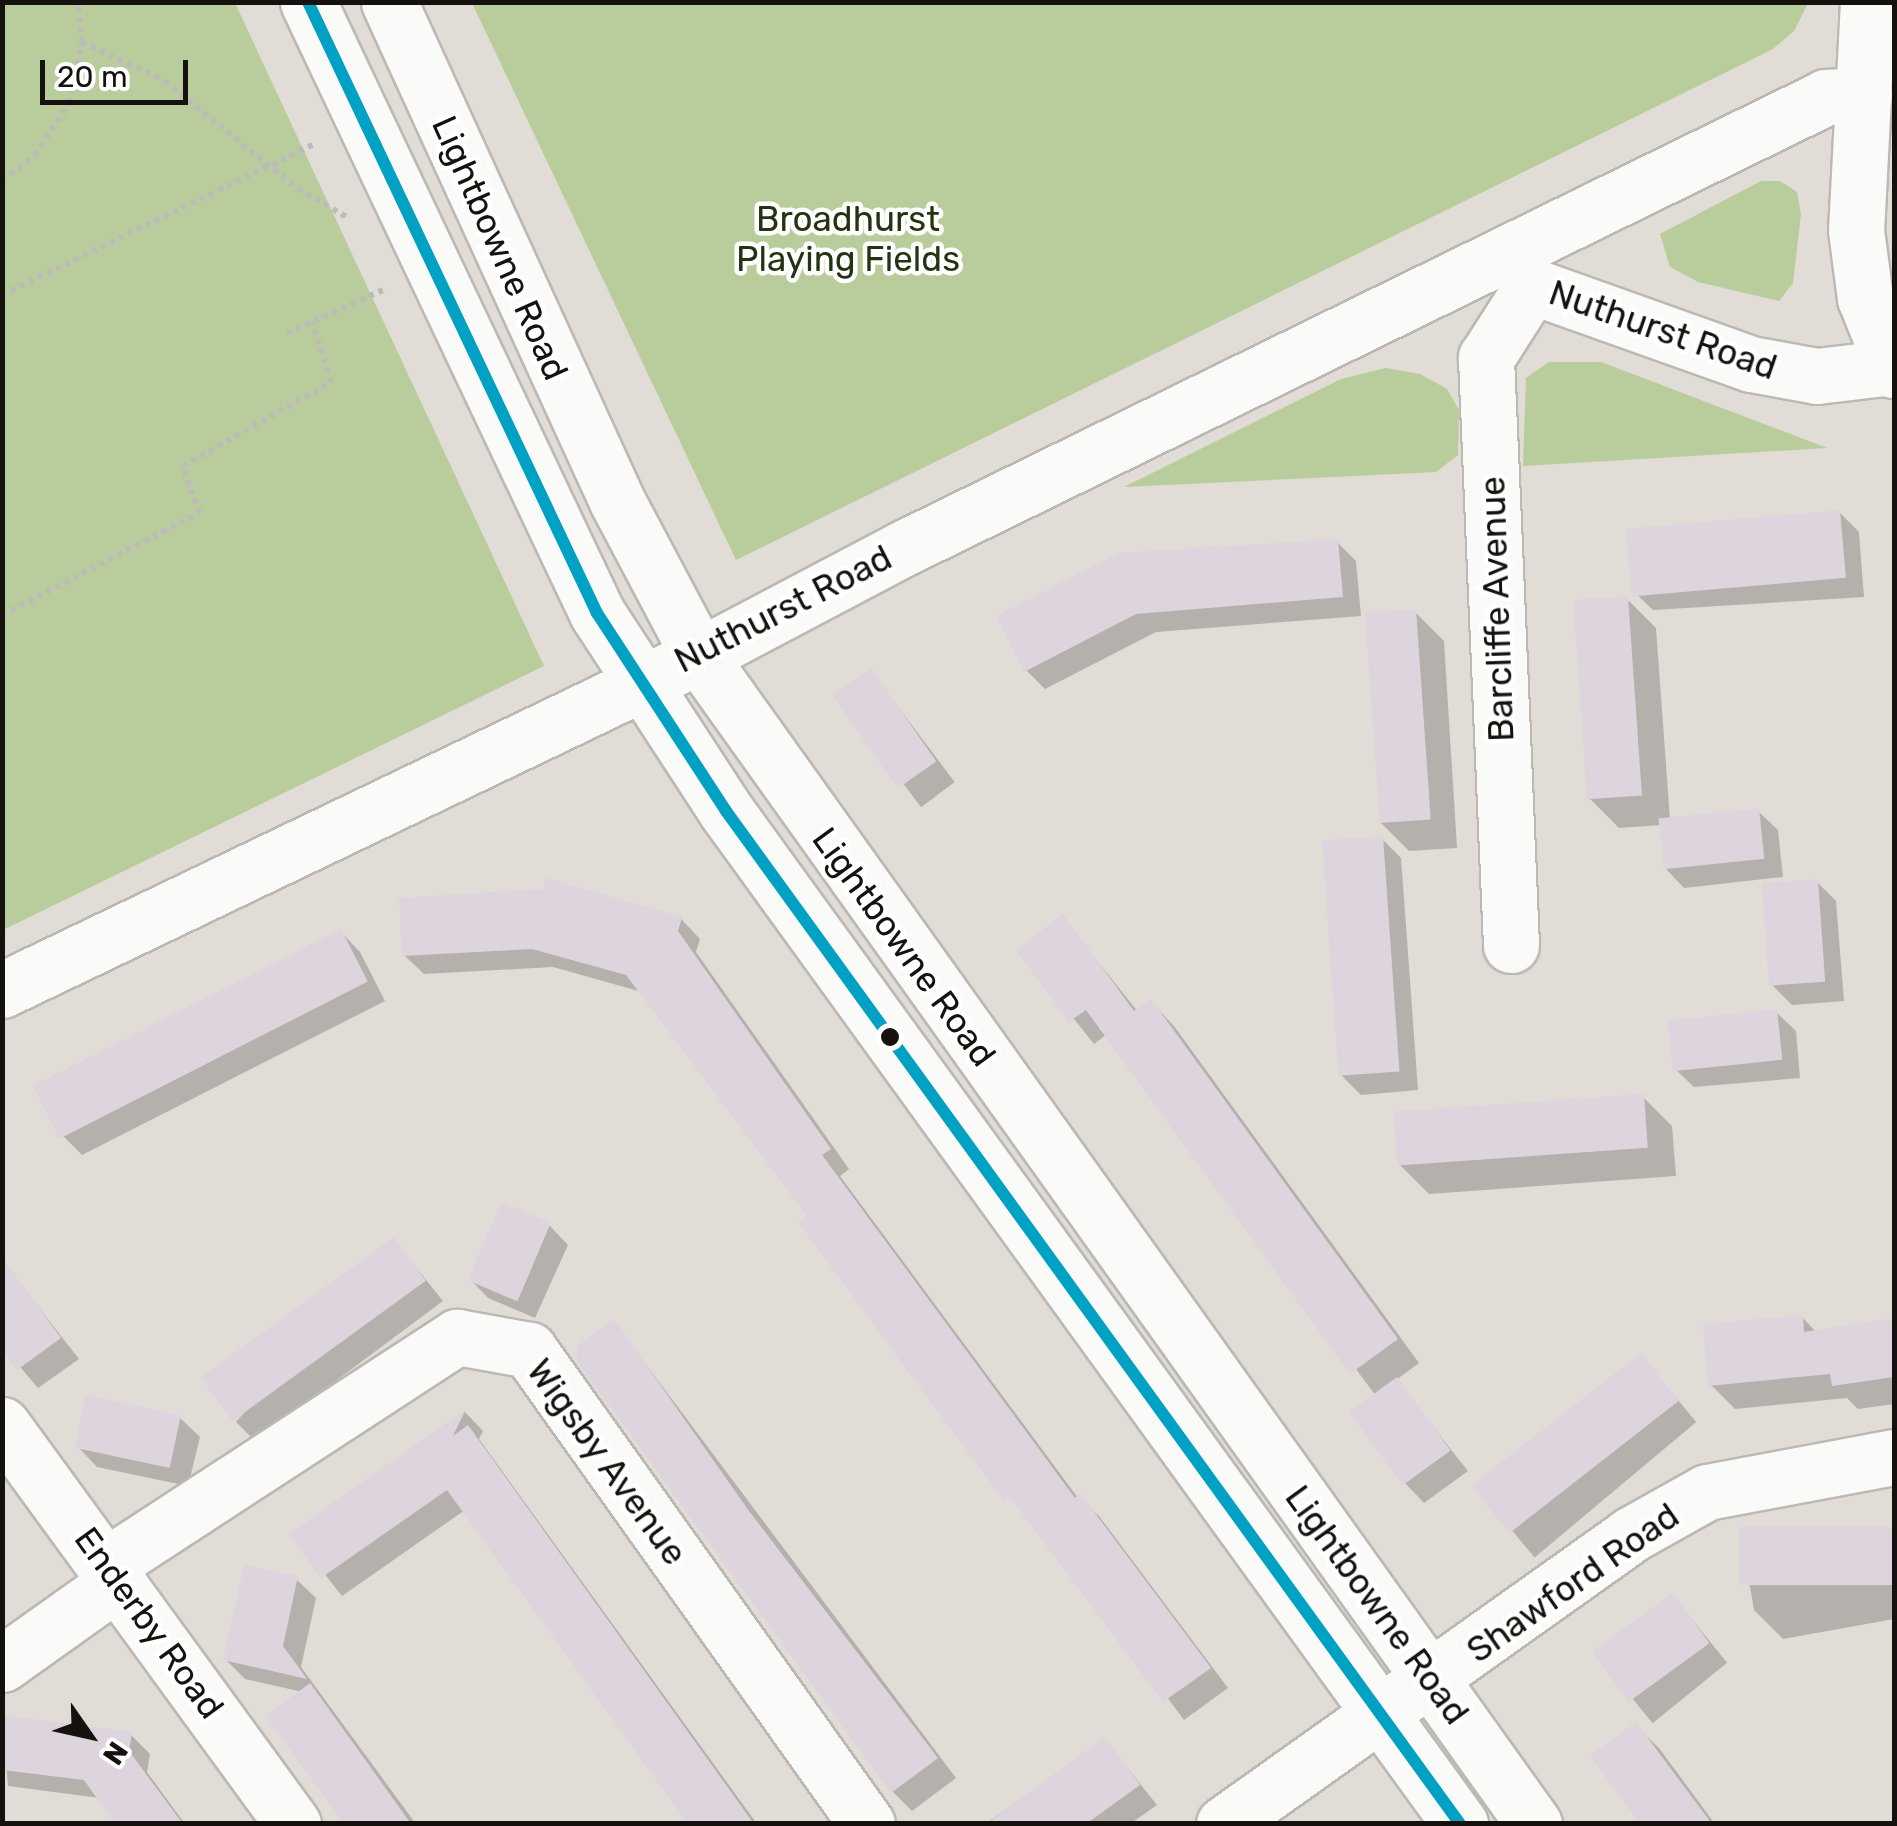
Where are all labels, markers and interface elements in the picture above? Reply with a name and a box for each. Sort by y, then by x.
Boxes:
scale bar [45,40,192,102]
text: 20 m [57,59,128,95]
street label: Lightbowne Road [423,109,577,387]
park label: Broadhurst Playing Fields [736,198,960,280]
street label: Nuthurst Road [1544,271,1782,389]
street label: Barcliffe Avenue [1471,475,1523,743]
street label: Nuthurst Road [668,536,898,682]
street label: Lightbowne Road [803,820,1005,1074]
unlabelled marker [880,1027,900,1047]
street label: Wigsby Avenue [518,1350,696,1574]
street label: Lightbowne Road [1276,1478,1478,1732]
street label: Shawford Road [1459,1494,1687,1672]
street label: Enderby Road [65,1519,233,1727]
north arrow [40,1686,140,1786]
text: N [96,1735,135,1771]

